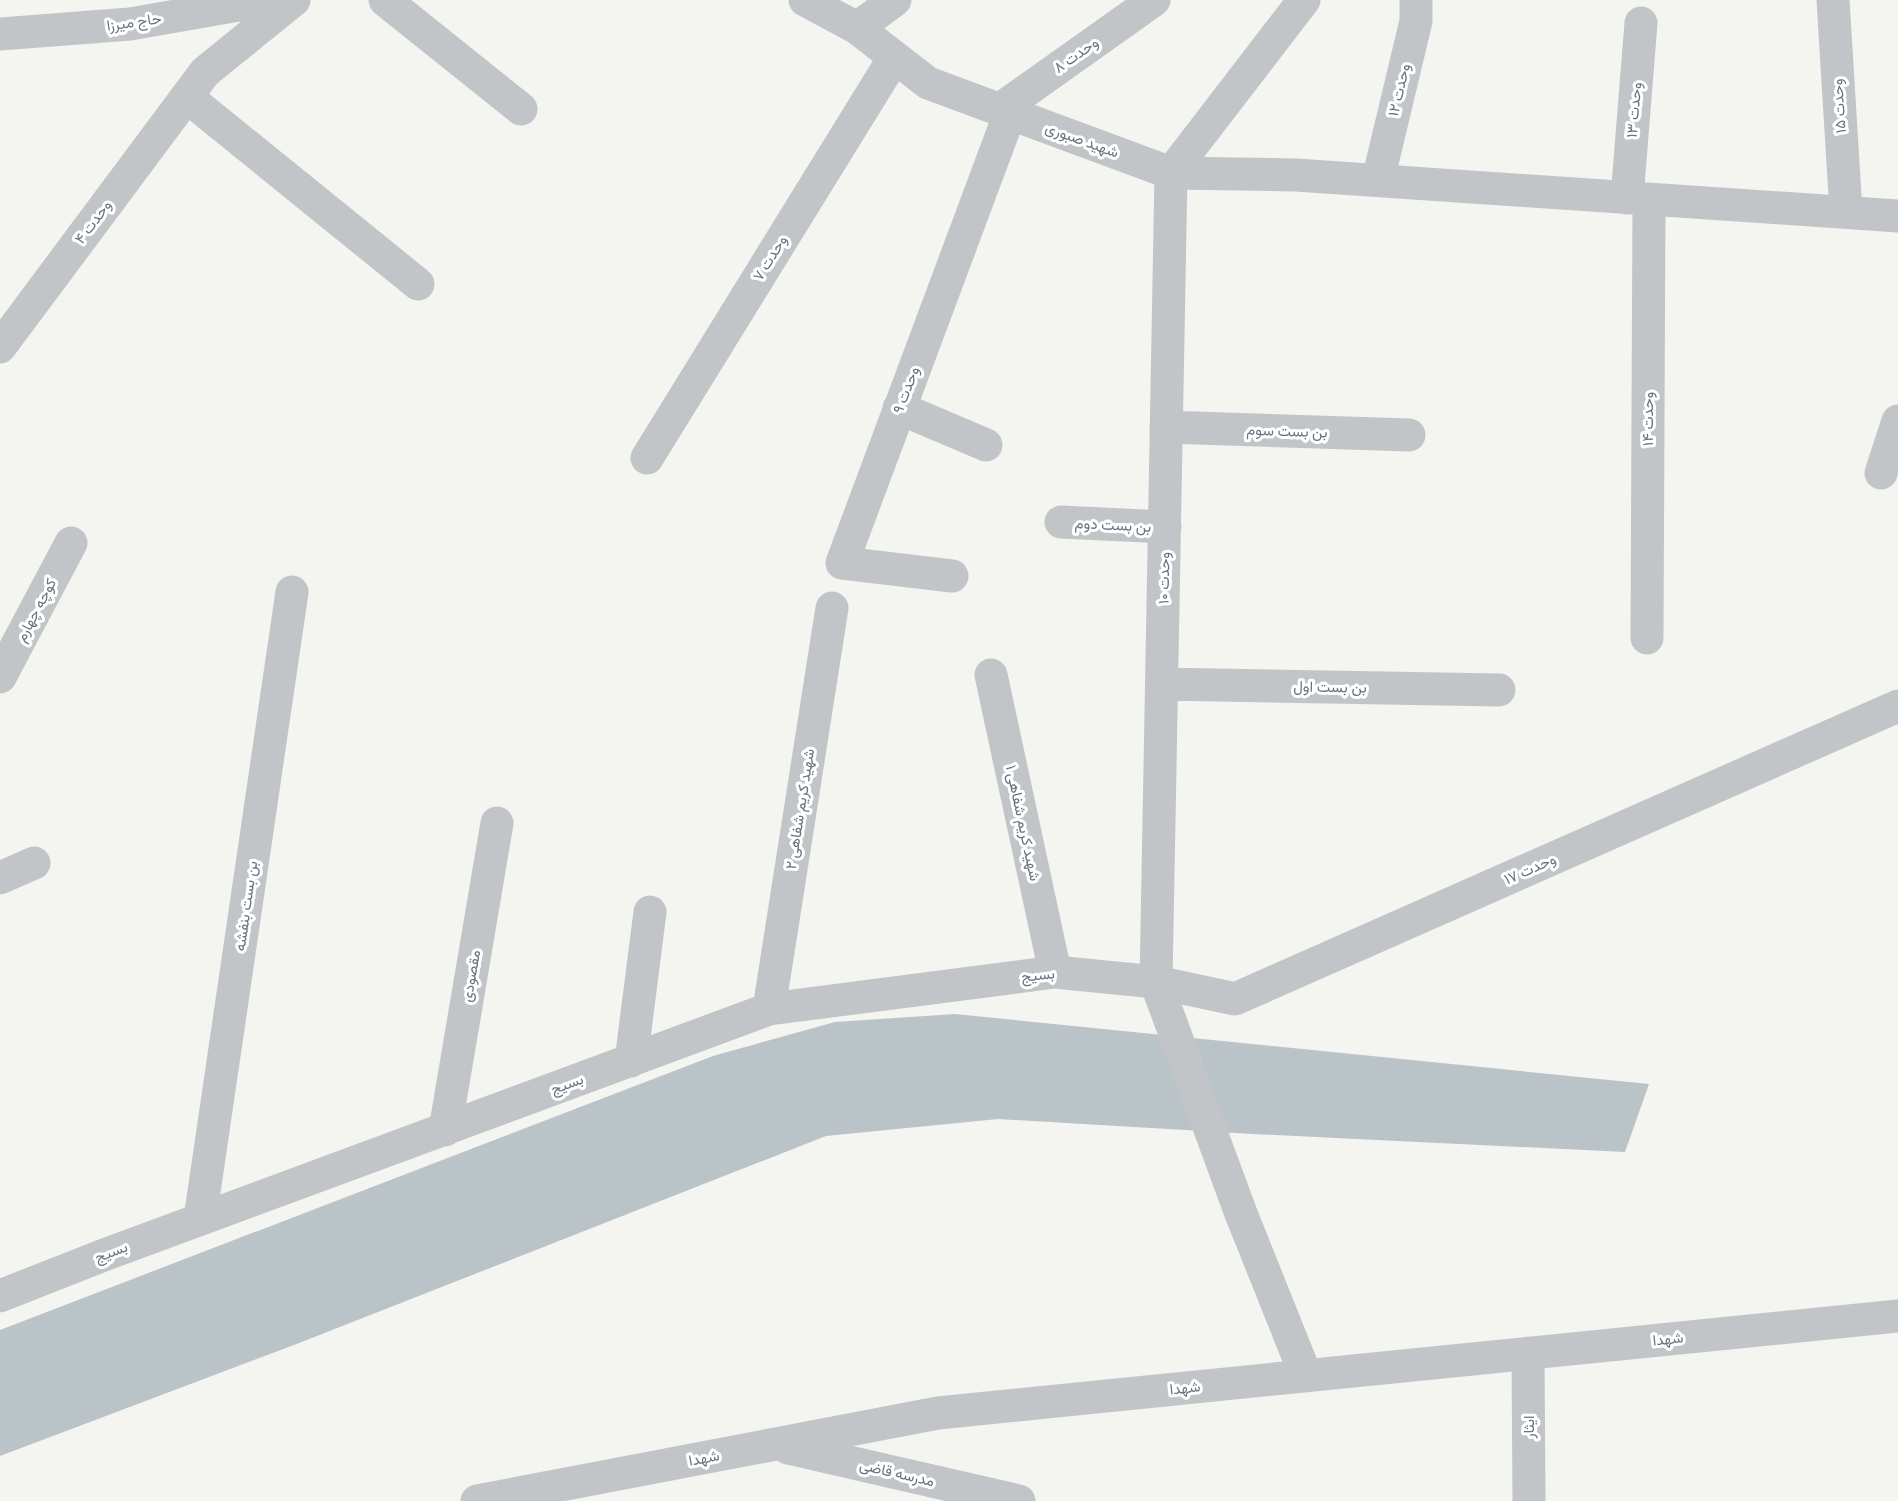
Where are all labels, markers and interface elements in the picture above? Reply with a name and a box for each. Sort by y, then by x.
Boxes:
street label: حاج میرزا [106,9,163,37]
street label: وحدت ۸ [1050,33,1102,77]
street label: وحدت ۱۲ [1384,62,1414,118]
street label: وحدت ۱۵ [1828,78,1850,134]
street label: وحدت ۱۳ [1623,81,1645,139]
street label: شهید صبوری [1043,118,1121,163]
street label: وحدت ۴ [71,197,115,247]
street label: وحدت ۷ [749,232,791,284]
street label: وحدت ۹ [889,364,923,416]
street label: وحدت ۱۴ [1639,392,1657,446]
street label: بن بست سوم [1246,421,1328,442]
street label: بن بست دوم [1074,514,1152,537]
street label: وحدت ۱۰ [1155,552,1173,604]
street label: کوچه چهارم [12,575,61,645]
street label: بن بست اول [1293,677,1367,698]
street label: شهید کریم شفاهی ۲ [782,747,819,871]
street label: شهید کریم شفاهی ۱ [1001,763,1044,883]
street label: وحدت ۱۷ [1501,850,1559,888]
street label: بن بست بنفشه [231,860,262,952]
street label: مقصودی [458,948,485,1004]
street label: بسیج [1020,964,1056,988]
street label: بسیج [548,1070,587,1100]
street label: بسیج [92,1238,131,1268]
street label: شهدا [1652,1328,1684,1350]
street label: شهدا [1169,1377,1201,1399]
street label: ایثار [1520,1416,1538,1439]
street label: شهدا [687,1446,721,1470]
street label: مدرسه قاضی [858,1456,936,1491]

